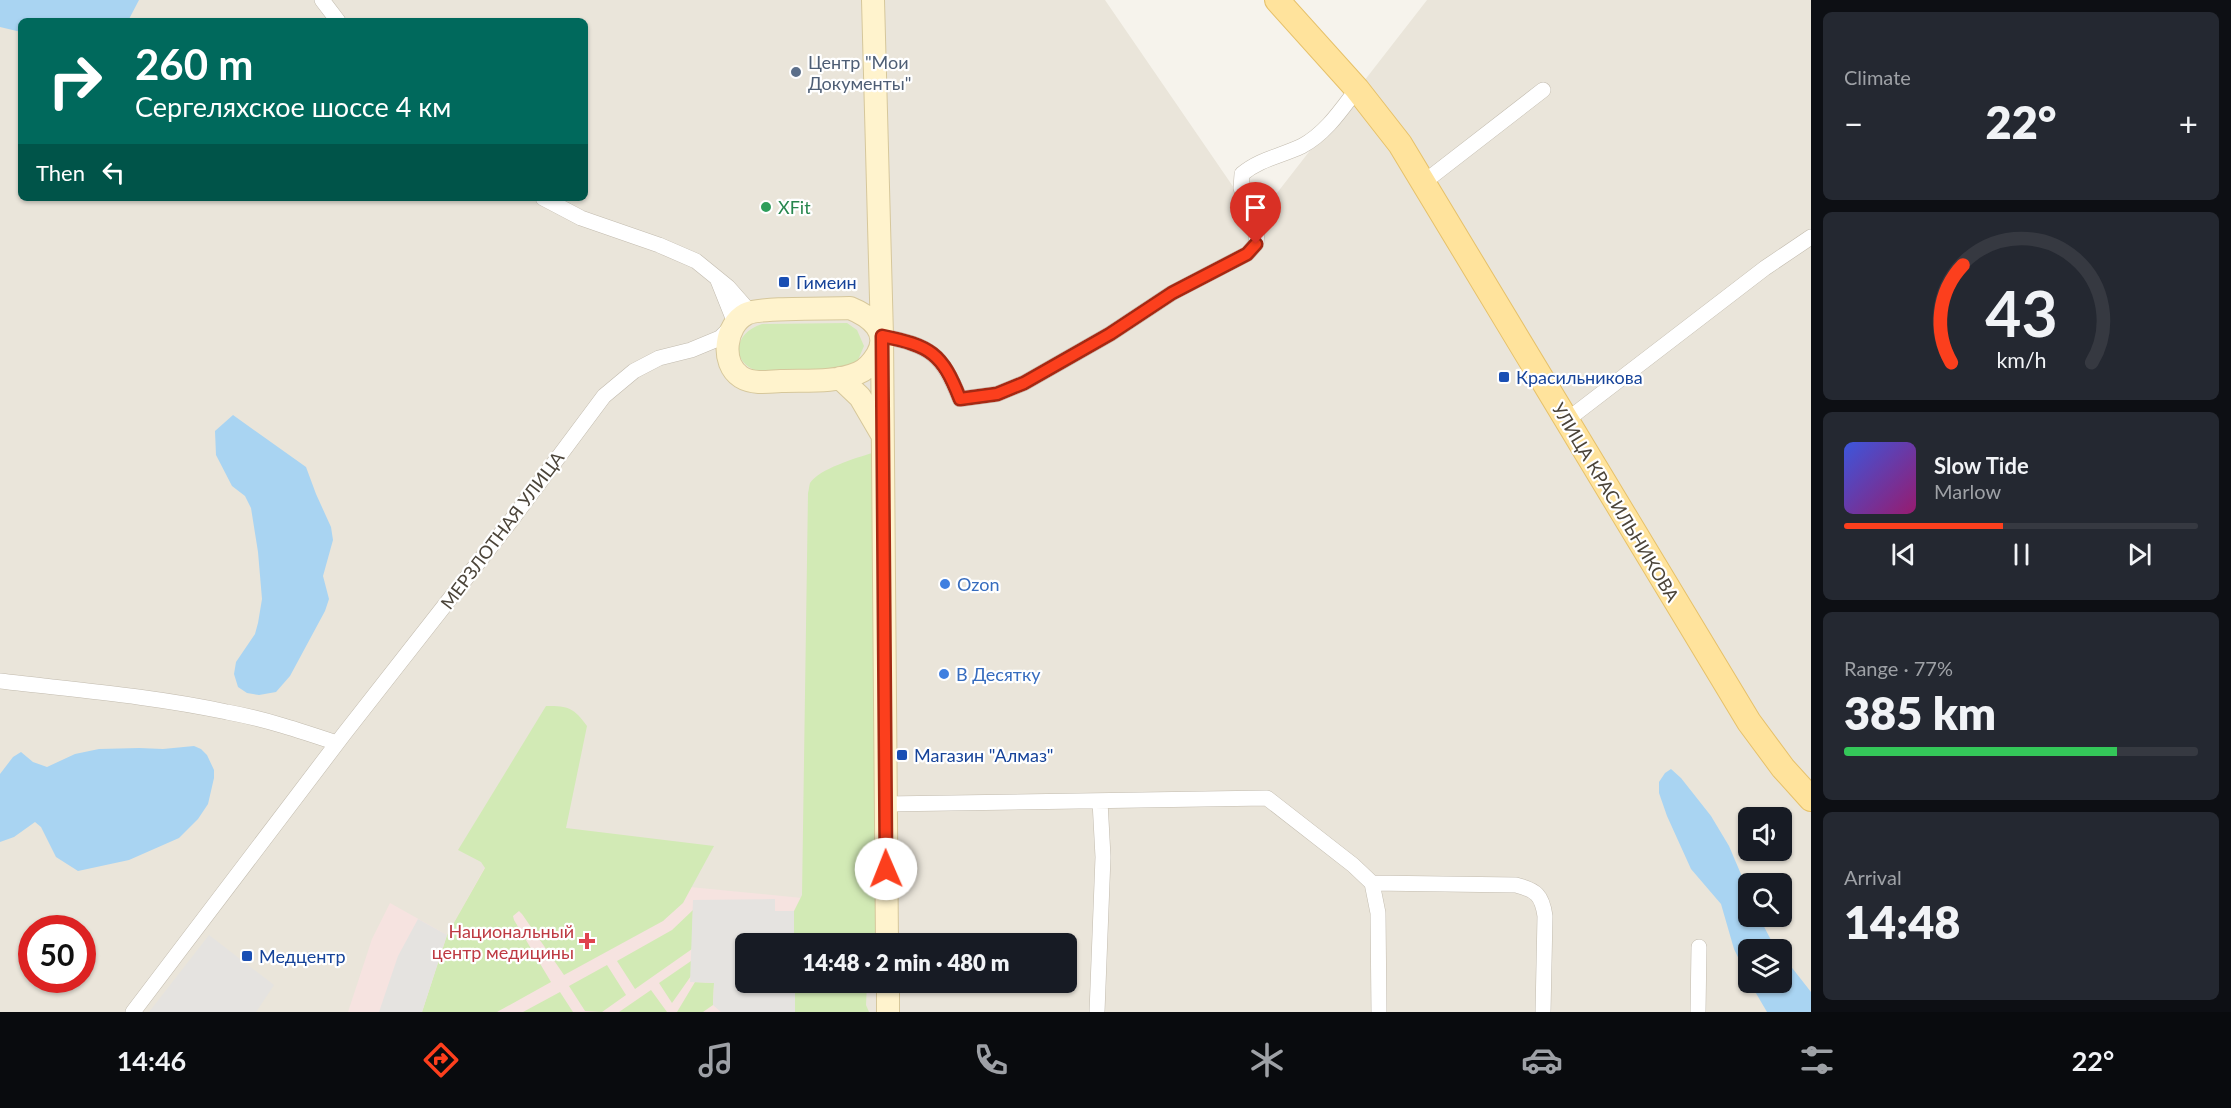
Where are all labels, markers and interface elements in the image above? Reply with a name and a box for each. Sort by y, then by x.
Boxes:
text: 260 m [135,39,253,89]
icon: right [36,42,114,120]
place label: Центр "Мои Документы" [808,51,912,94]
marker: Центр "Мои Документы" [789,65,803,79]
text: Climate [1844,65,1911,89]
text: Сергеляхское шоссе 4 км [135,90,451,123]
text: 22° [1986,95,2056,149]
text: − [1844,103,1863,143]
text: + [2179,103,2198,143]
icon: left [97,156,130,189]
text: Then [36,159,85,186]
pin [1230,182,1281,244]
icon: arrive [1239,191,1272,224]
place label: XFit [778,196,811,218]
marker: XFit [759,200,773,214]
place label: Гимеин [796,271,857,293]
marker: Гимеин [777,275,791,289]
text: 43 [1985,275,2057,350]
text: km/h [1996,347,2046,373]
place label: Красильникова [1516,366,1643,388]
marker: Красильникова [1497,370,1511,384]
street label: УЛИЦА КРАСИЛЬНИКОВА [1548,398,1685,606]
street label: МЕРЗЛОТНАЯ УЛИЦА [436,446,569,613]
text: Slow Tide [1934,452,2029,479]
text: Marlow [1934,479,2001,503]
icon: previous [1887,538,1920,571]
icon: pause [2005,538,2038,571]
icon: next [2123,538,2156,571]
place label: Ozon [957,573,999,595]
marker: Ozon [938,577,952,591]
text: Range · 77% [1844,656,1953,680]
place label: В Десятку [956,663,1041,685]
marker: В Десятку [937,667,951,681]
text: 385 km [1844,686,1996,740]
place label: Магазин "Алмаз" [914,744,1054,766]
marker: Магазин "Алмаз" [895,748,909,762]
map controls [1738,807,1792,993]
button: sound [1738,807,1792,861]
position arrow [854,837,918,901]
text: Arrival [1844,865,1902,889]
button: search [1738,873,1792,927]
text: 14:48 [1844,895,1960,949]
speed limit sign: 50 [18,915,96,993]
place label: Национальный центр медицины [432,920,574,963]
marker: Национальный центр медицины [578,932,596,950]
button: layers [1738,939,1792,993]
place label: Медцентр [259,945,346,967]
marker: Медцентр [240,949,254,963]
text: 14:48 · 2 min · 480 m [803,949,1009,976]
icon: directions [420,1039,462,1081]
icon: music [695,1039,737,1081]
icon: phone [970,1039,1012,1081]
icon: climate [1246,1039,1288,1081]
icon: car [1521,1039,1563,1081]
icon: filters [1796,1039,1838,1081]
text: 14:46 [117,1044,186,1077]
text: 22° [2072,1044,2114,1077]

